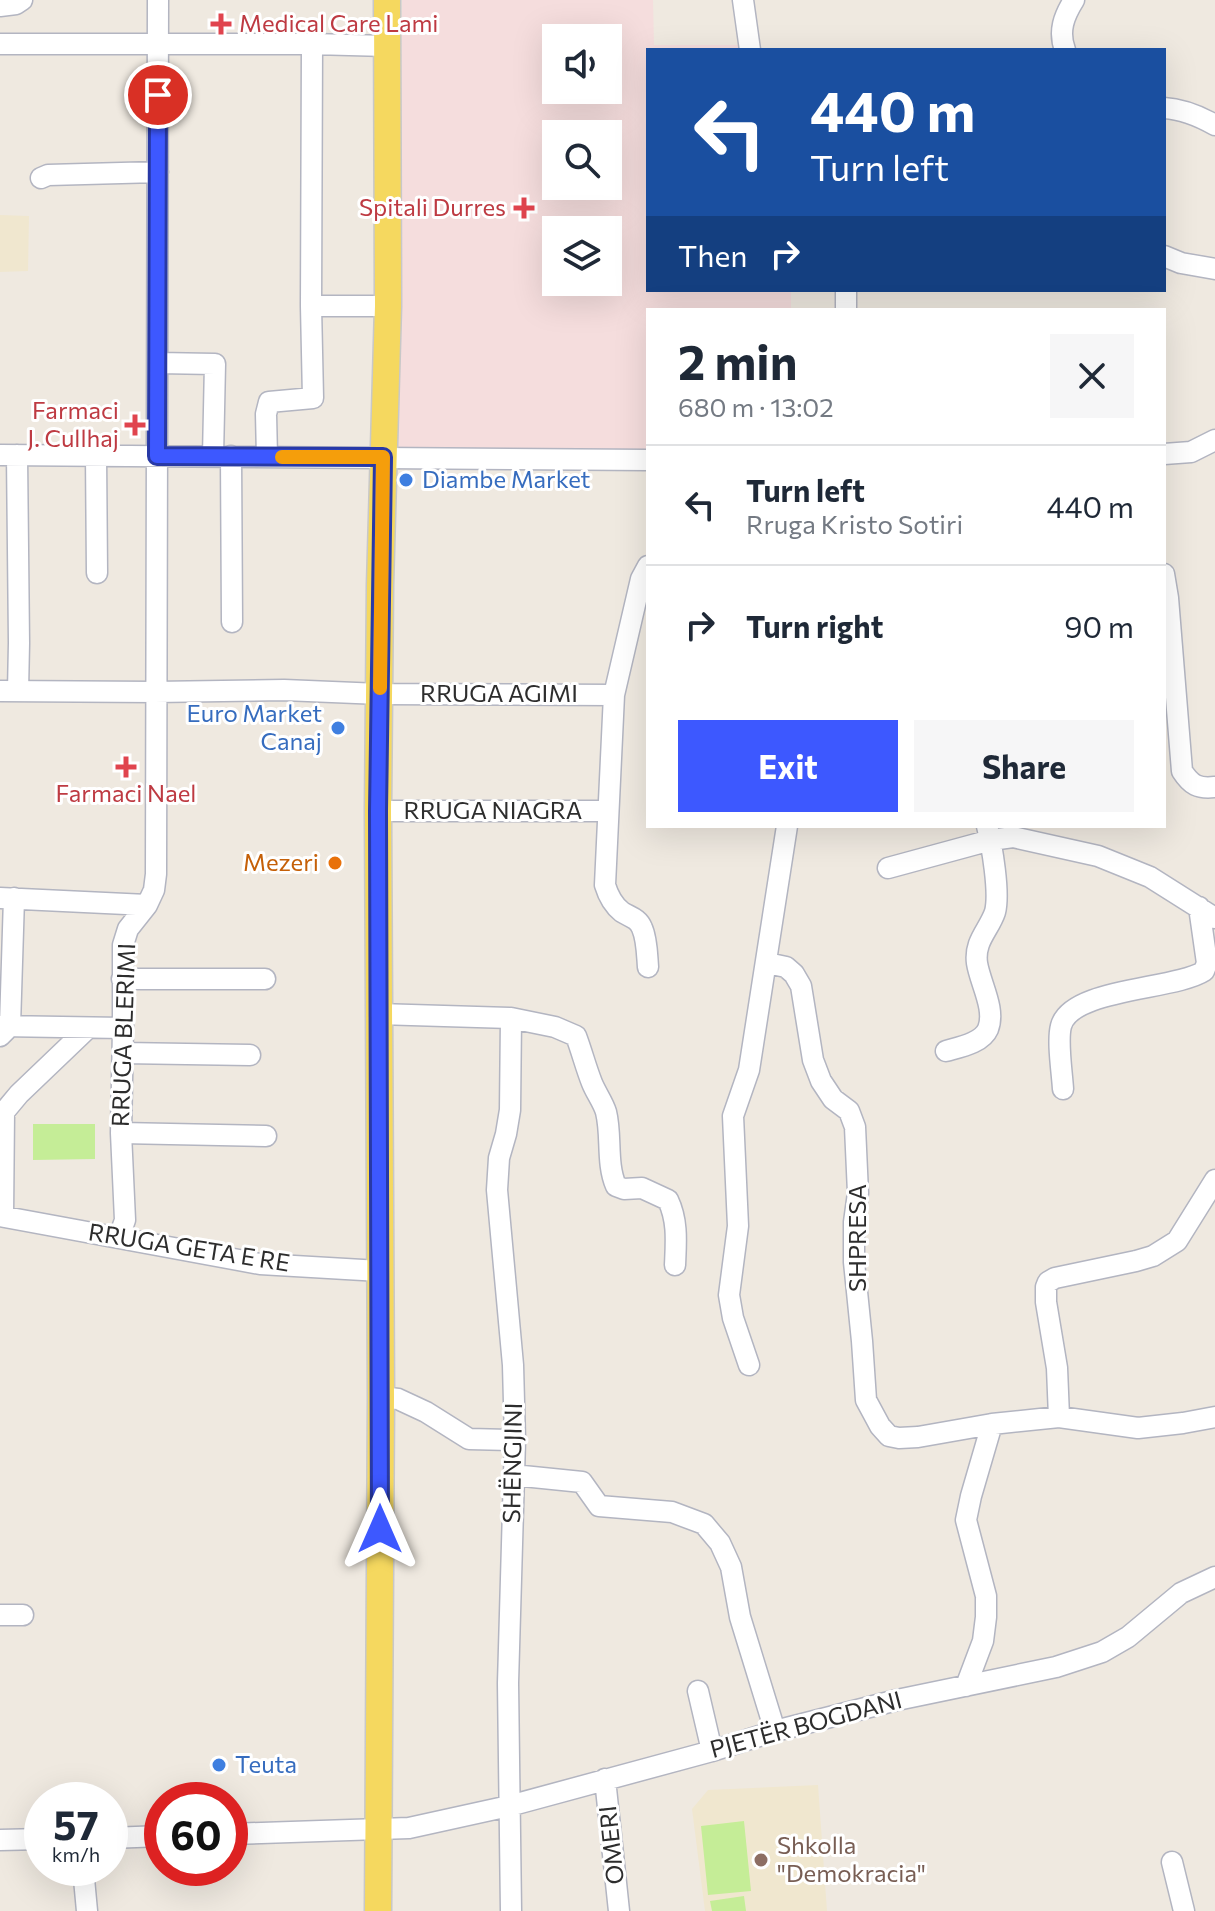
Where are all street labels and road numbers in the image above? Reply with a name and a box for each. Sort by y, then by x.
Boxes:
street label: RRUGA AGIMI [420,678,578,707]
street label: RRUGA NIAGRA [404,795,582,824]
street label: RRUGA BLERIMI [105,943,140,1127]
street label: SHPRESA [842,1184,871,1292]
street label: RRUGA GETA E RE [87,1216,292,1277]
street label: SHËNGJINI [496,1402,527,1523]
street label: PJETËR BOGDANI [706,1684,905,1763]
street label: OMERI [592,1804,629,1886]

